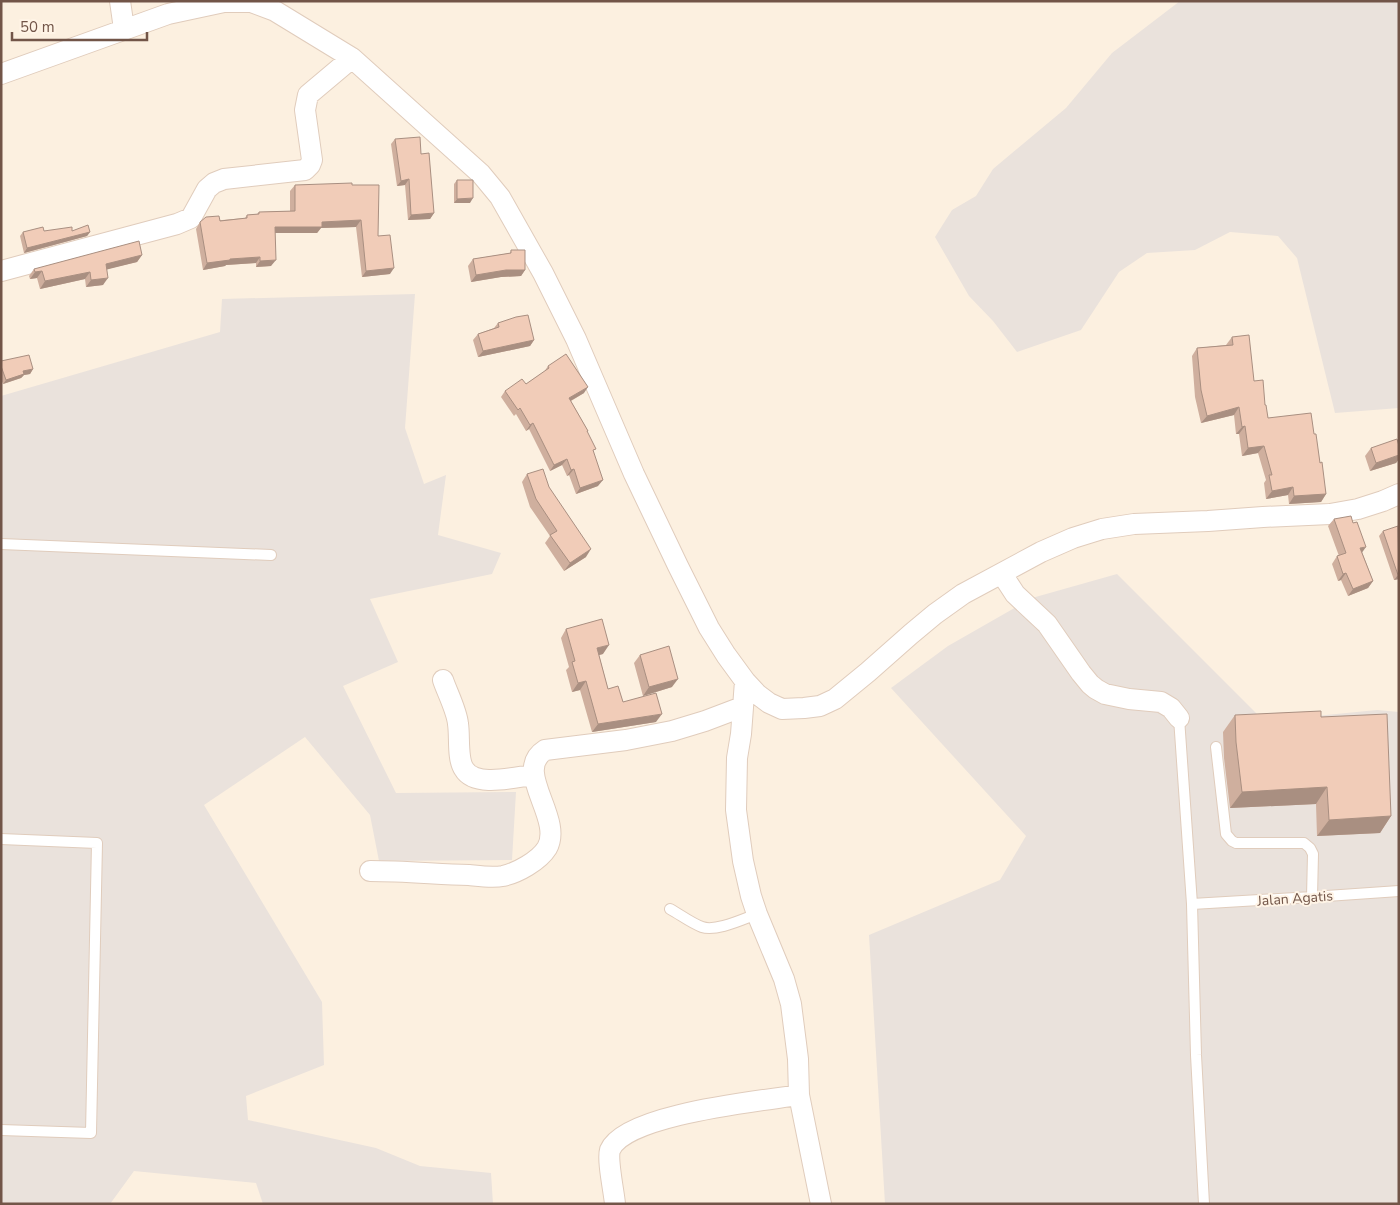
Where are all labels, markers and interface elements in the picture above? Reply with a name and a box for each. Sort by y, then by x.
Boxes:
scale bar [12,10,148,42]
text: 50 m [20,17,55,37]
street label: Jalan Agatis [1256,886,1334,911]

